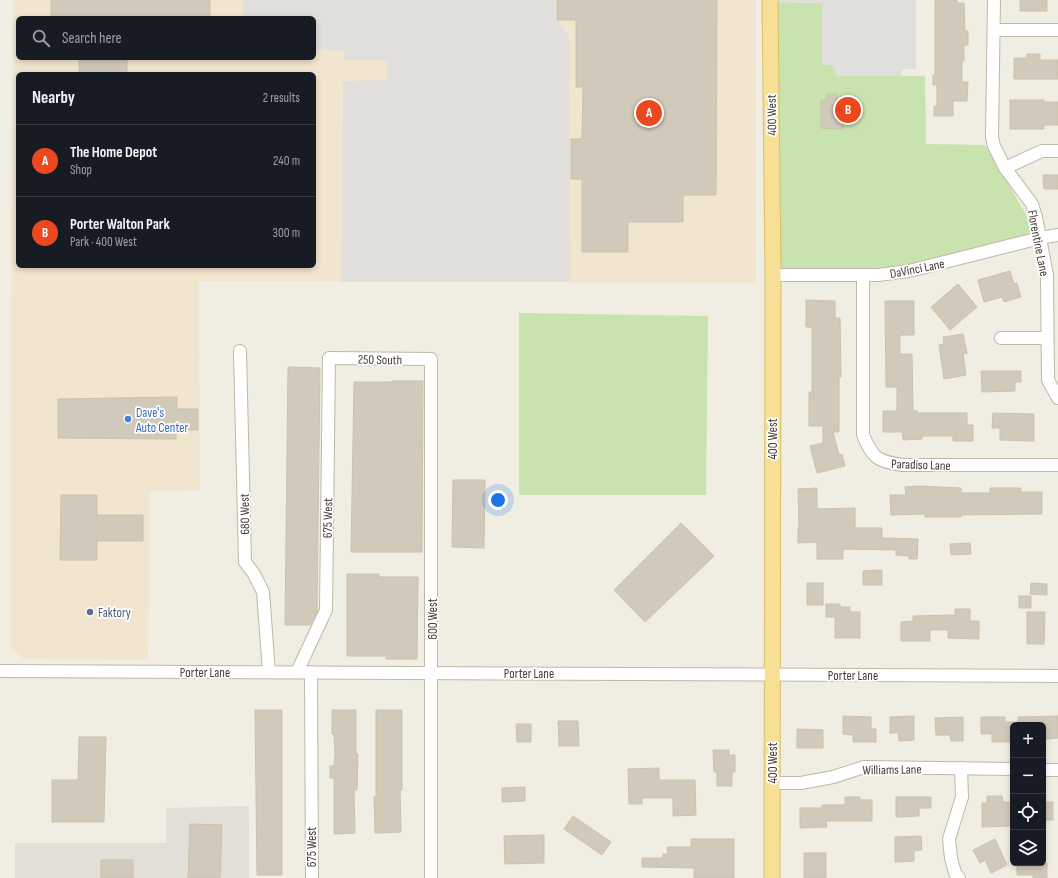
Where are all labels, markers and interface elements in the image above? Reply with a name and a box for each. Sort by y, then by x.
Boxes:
search box [16,16,316,60]
icon: search [30,27,52,49]
text: Search here [62,29,122,48]
text: Nearby [32,88,75,108]
text: 2 results [263,90,300,106]
street label: 400 West [764,94,780,136]
pin: B [835,95,861,125]
pin: A [636,98,662,128]
text: The Home Depot [70,143,157,162]
text: A [42,153,48,169]
text: 240 m [273,153,300,169]
text: Shop [70,162,92,178]
street label: Florentine Lane [1024,209,1052,278]
text: Porter Walton Park [70,215,170,234]
text: B [42,225,48,241]
text: 300 m [273,225,300,241]
text: Park · 400 West [70,234,137,250]
street label: DaVinci Lane [888,256,946,282]
street label: 250 South [358,352,402,368]
place label: Dave's Auto Center [135,405,188,436]
marker: Dave's Auto Center [123,414,133,424]
street label: 400 West [765,418,781,460]
street label: Paradiso Lane [891,456,951,474]
your location [488,490,508,510]
street label: 680 West [237,493,253,535]
street label: 675 West [320,498,336,538]
street label: 600 West [425,598,441,640]
place label: Faktory [98,605,131,621]
marker: Faktory [85,607,95,617]
street label: Porter Lane [180,665,230,681]
street label: Porter Lane [504,666,554,682]
street label: Porter Lane [828,668,878,684]
map controls [1010,722,1046,866]
button: + [1010,722,1046,758]
street label: 400 West [765,742,781,784]
button: − [1010,758,1046,794]
street label: Williams Lane [862,761,922,779]
button: locate [1010,794,1046,830]
street label: 675 West [304,827,320,867]
button: layers [1010,830,1046,866]

